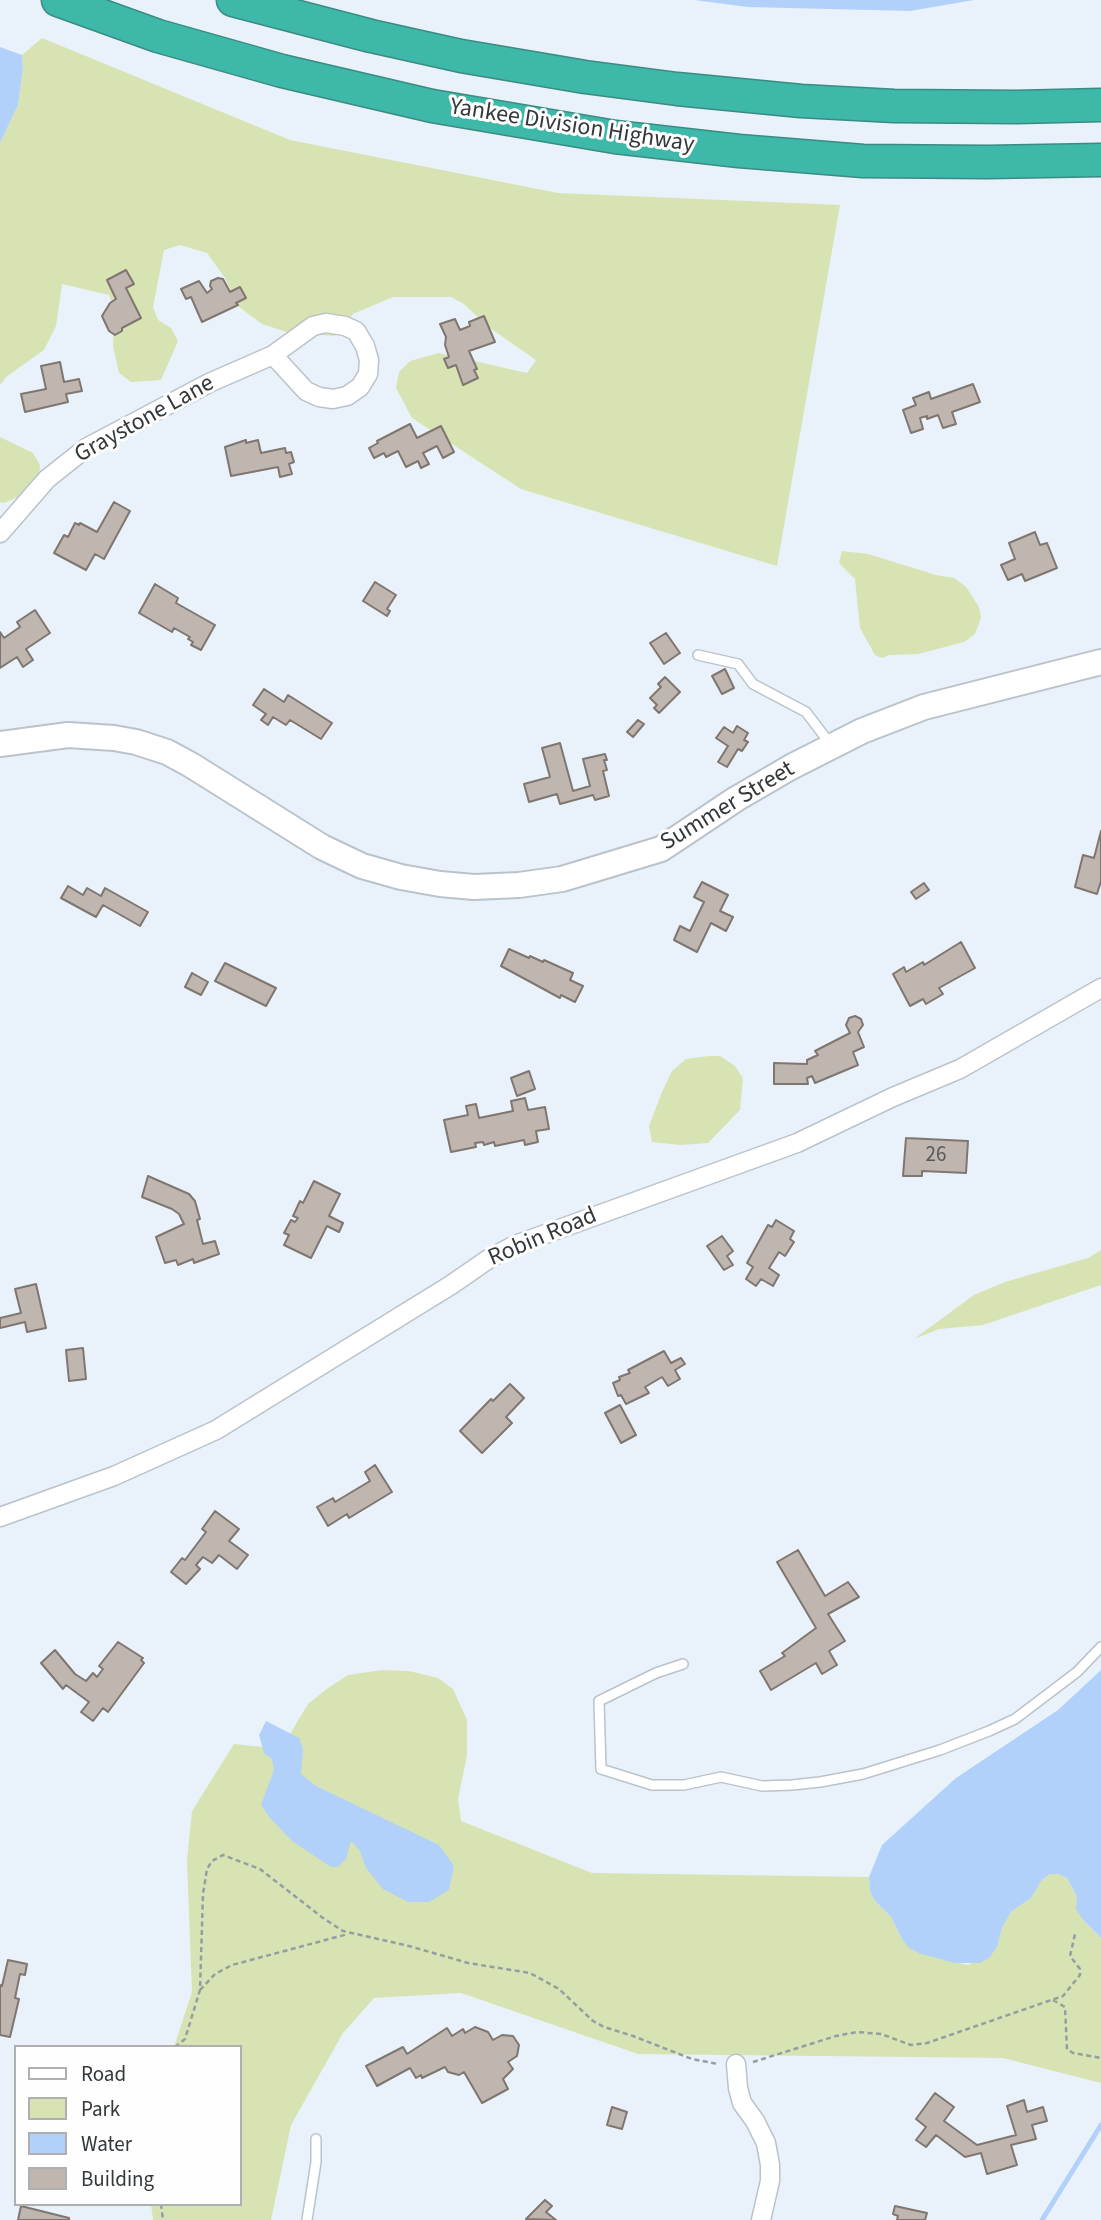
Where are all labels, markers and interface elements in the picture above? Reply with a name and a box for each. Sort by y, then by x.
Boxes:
street label: Yankee Division Highway [448,93,696,161]
street label: Graystone Lane [70,370,220,470]
street label: Summer Street [656,756,800,858]
house number: 26 [926,1143,946,1169]
street label: Robin Road [484,1202,602,1274]
legend [14,2045,242,2206]
text: Road [81,2059,126,2089]
text: Park [81,2094,120,2124]
text: Water [81,2129,132,2159]
text: Building [81,2164,154,2194]

